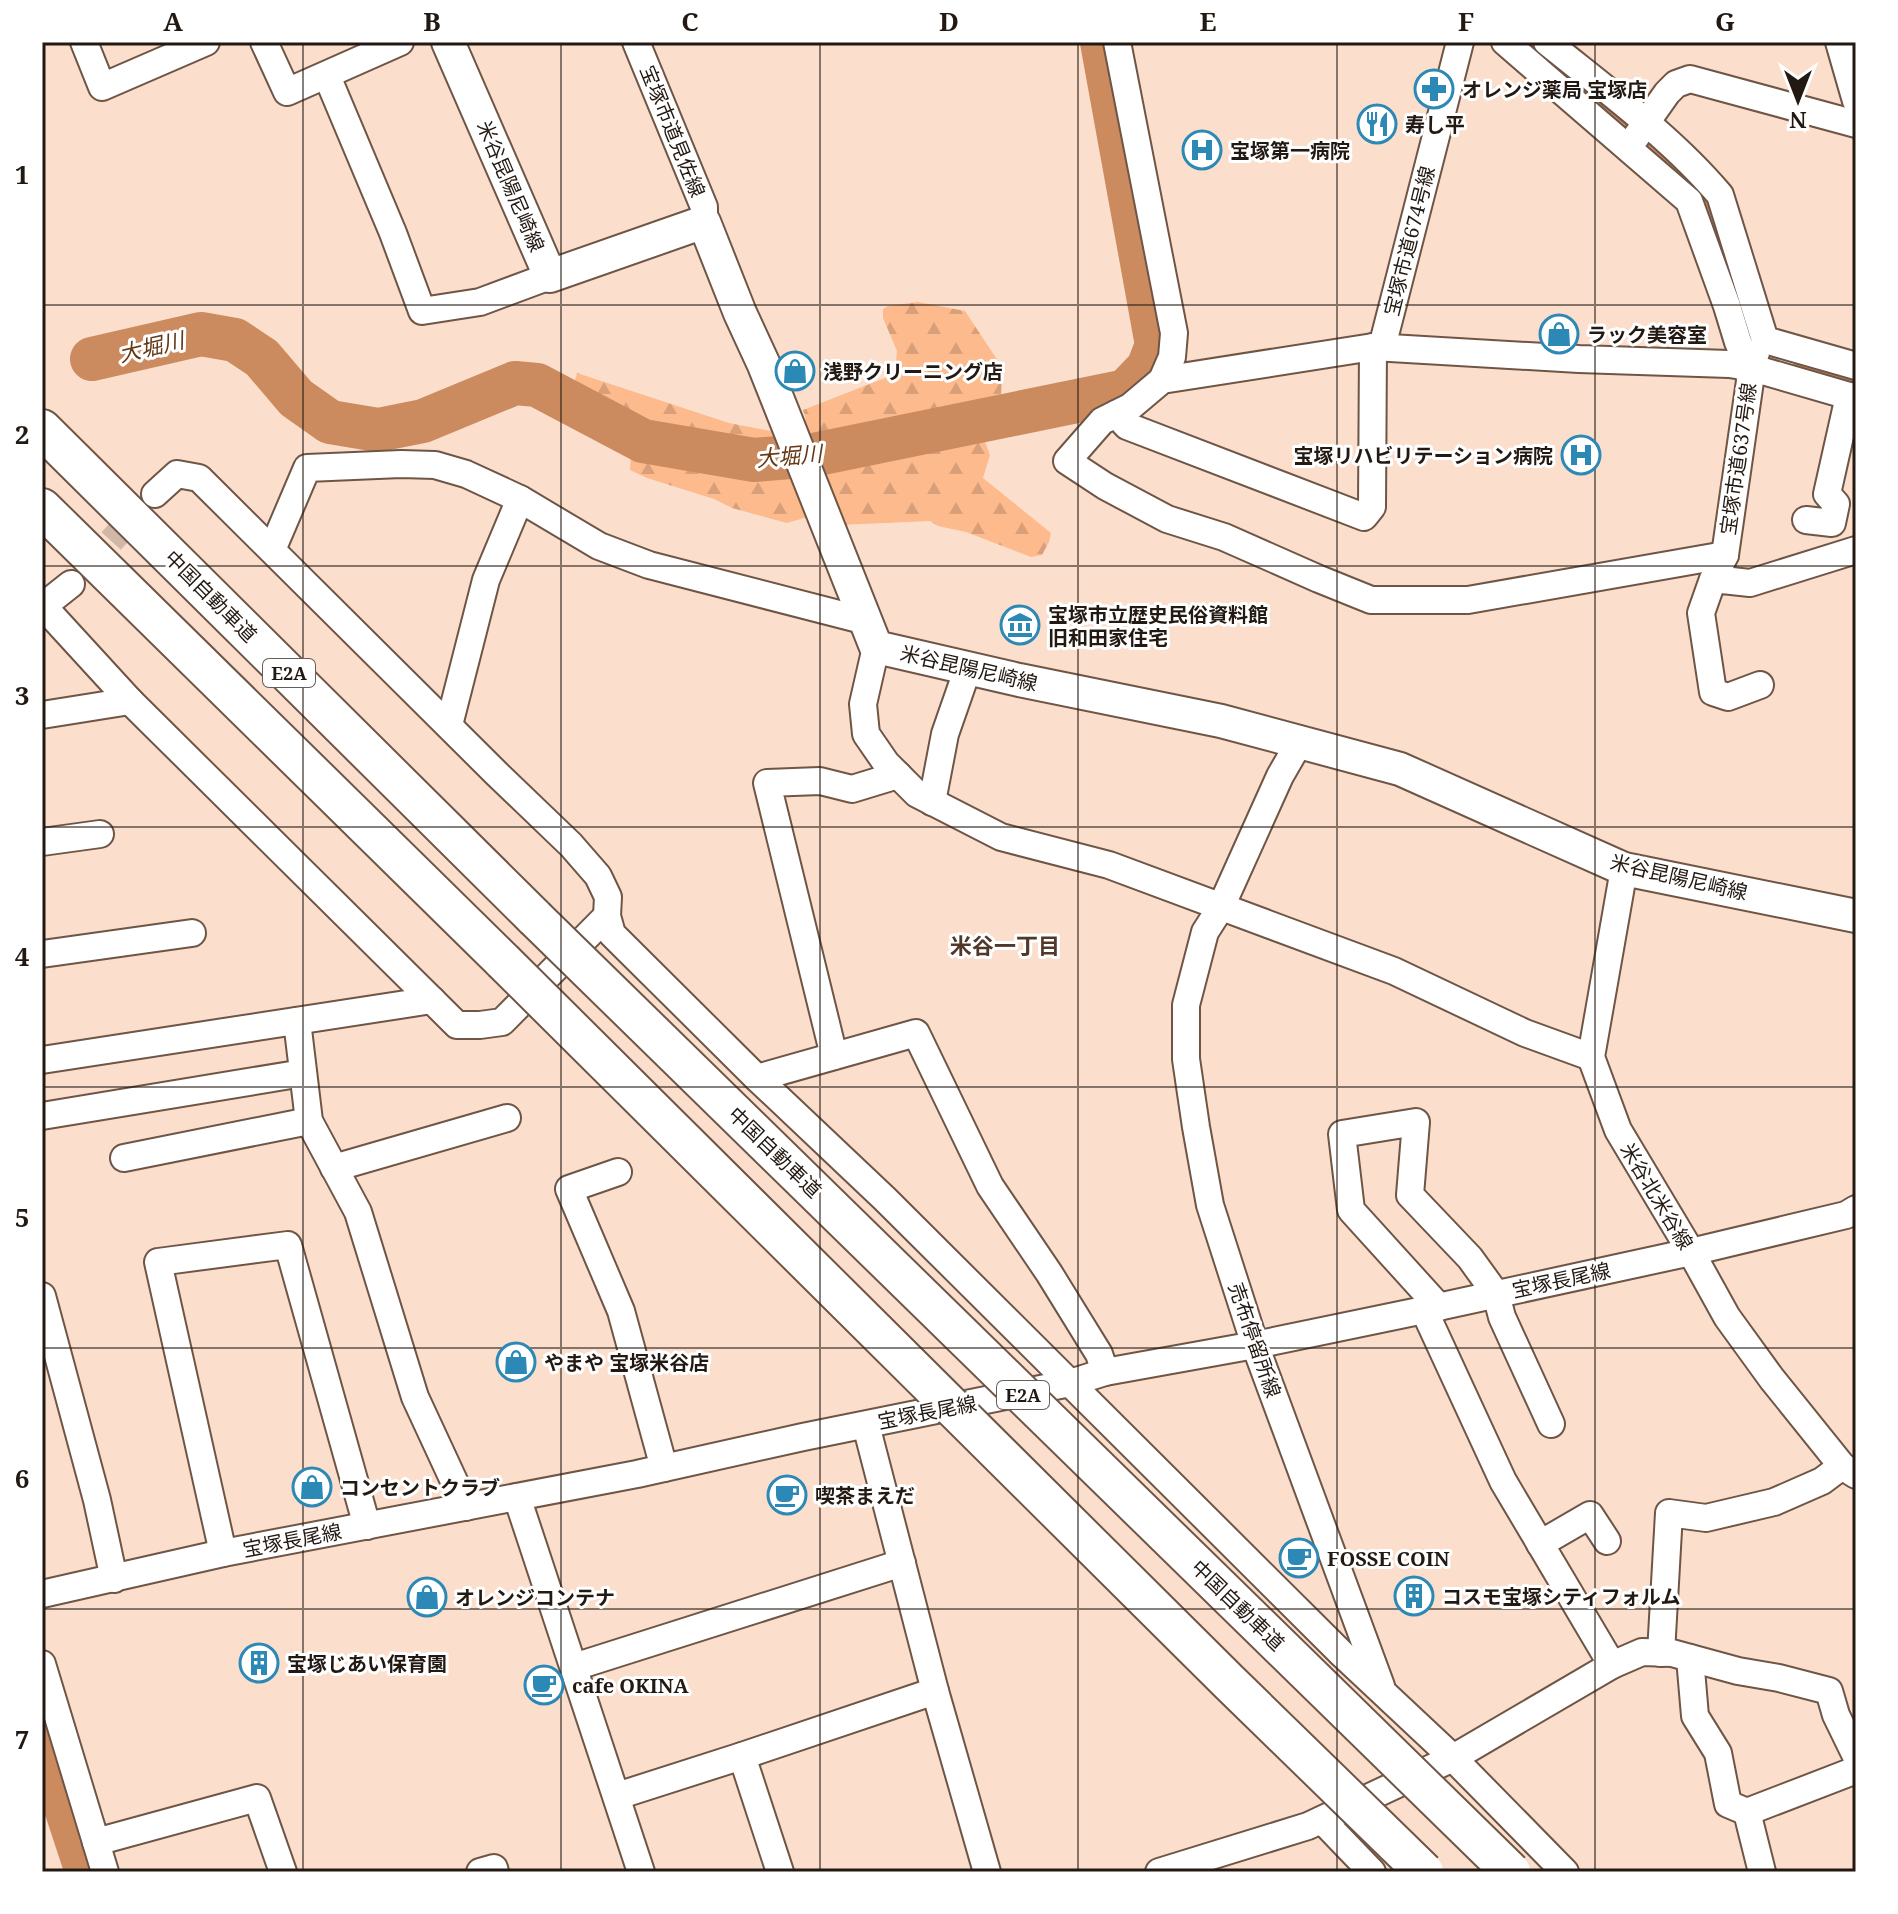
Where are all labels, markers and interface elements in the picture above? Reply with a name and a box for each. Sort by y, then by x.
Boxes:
text: A [163,3,183,39]
text: B [423,3,441,39]
text: C [681,3,699,39]
text: D [939,3,959,39]
text: E [1200,3,1217,39]
text: F [1458,3,1474,39]
text: G [1715,3,1735,39]
north arrow [1758,60,1838,140]
street label: 宝塚市道見佐線 [634,61,712,201]
pharmacy icon: オレンジ薬局 宝塚店 [1413,68,1455,110]
place label: オレンジ薬局 宝塚店 [1462,76,1647,103]
restaurant icon: 寿し平 [1356,103,1398,145]
text: N [1789,106,1807,136]
place label: 寿し平 [1405,111,1465,138]
street label: 米谷昆陽尼崎線 [471,116,551,256]
hospital icon: 宝塚第一病院 [1181,129,1223,171]
place label: 宝塚第一病院 [1230,137,1350,164]
text: 1 [15,156,29,192]
street label: 宝塚市道674号線 [1377,163,1441,319]
shop icon: ラック美容室 [1538,313,1580,355]
place label: ラック美容室 [1587,321,1707,348]
water label: 大堀川 [115,324,188,368]
shop icon: 浅野クリーニング店 [774,350,816,392]
place label: 浅野クリーニング店 [823,358,1003,385]
street label: 宝塚市道637号線 [1714,381,1762,537]
text: 2 [15,416,29,452]
hospital icon: 宝塚リハビリテーション病院 [1560,434,1602,476]
water label: 大堀川 [755,437,825,473]
place label: 宝塚リハビリテーション病院 [1293,442,1553,469]
street label: 中国自動車道 [159,544,263,648]
place label: 宝塚市立歴史民俗資料館 旧和田家住宅 [1048,601,1268,651]
museum icon: 宝塚市立歴史民俗資料館 旧和田家住宅 [999,604,1041,646]
street label: 米谷昆陽尼崎線 [898,639,1040,697]
road number: E2A [263,659,315,687]
text: 3 [15,677,29,713]
street label: 米谷昆陽尼崎線 [1608,848,1750,906]
district label: 米谷一丁目 [950,930,1060,960]
text: 4 [15,938,30,974]
street label: 中国自動車道 [722,1101,828,1203]
street label: 米谷北米谷線 [1615,1138,1699,1254]
text: 5 [15,1199,29,1235]
street label: 宝塚長尾線 [1509,1256,1613,1304]
street label: 売布停留所線 [1223,1279,1287,1401]
shop icon: やまや 宝塚米谷店 [495,1341,537,1383]
place label: やまや 宝塚米谷店 [544,1349,709,1376]
road number: E2A [997,1381,1049,1409]
street label: 宝塚長尾線 [875,1389,979,1435]
text: 6 [15,1460,29,1496]
shop icon: コンセントクラブ [291,1466,333,1508]
place label: コンセントクラブ [340,1474,500,1501]
cafe icon: 喫茶まえだ [766,1474,808,1516]
place label: 喫茶まえだ [815,1482,915,1509]
street label: 宝塚長尾線 [240,1517,344,1563]
cafe icon: FOSSE COIN [1278,1537,1320,1579]
place label: FOSSE COIN [1327,1545,1450,1572]
street label: 中国自動車道 [1185,1554,1291,1656]
building icon: コスモ宝塚シティフォルム [1393,1575,1435,1617]
shop icon: オレンジコンテナ [406,1576,448,1618]
place label: コスモ宝塚シティフォルム [1442,1583,1680,1610]
place label: オレンジコンテナ [455,1584,615,1611]
building icon: 宝塚じあい保育園 [238,1642,280,1684]
place label: 宝塚じあい保育園 [287,1650,447,1677]
cafe icon: cafe OKINA [523,1664,565,1706]
place label: cafe OKINA [572,1672,690,1699]
text: 7 [15,1721,29,1757]

